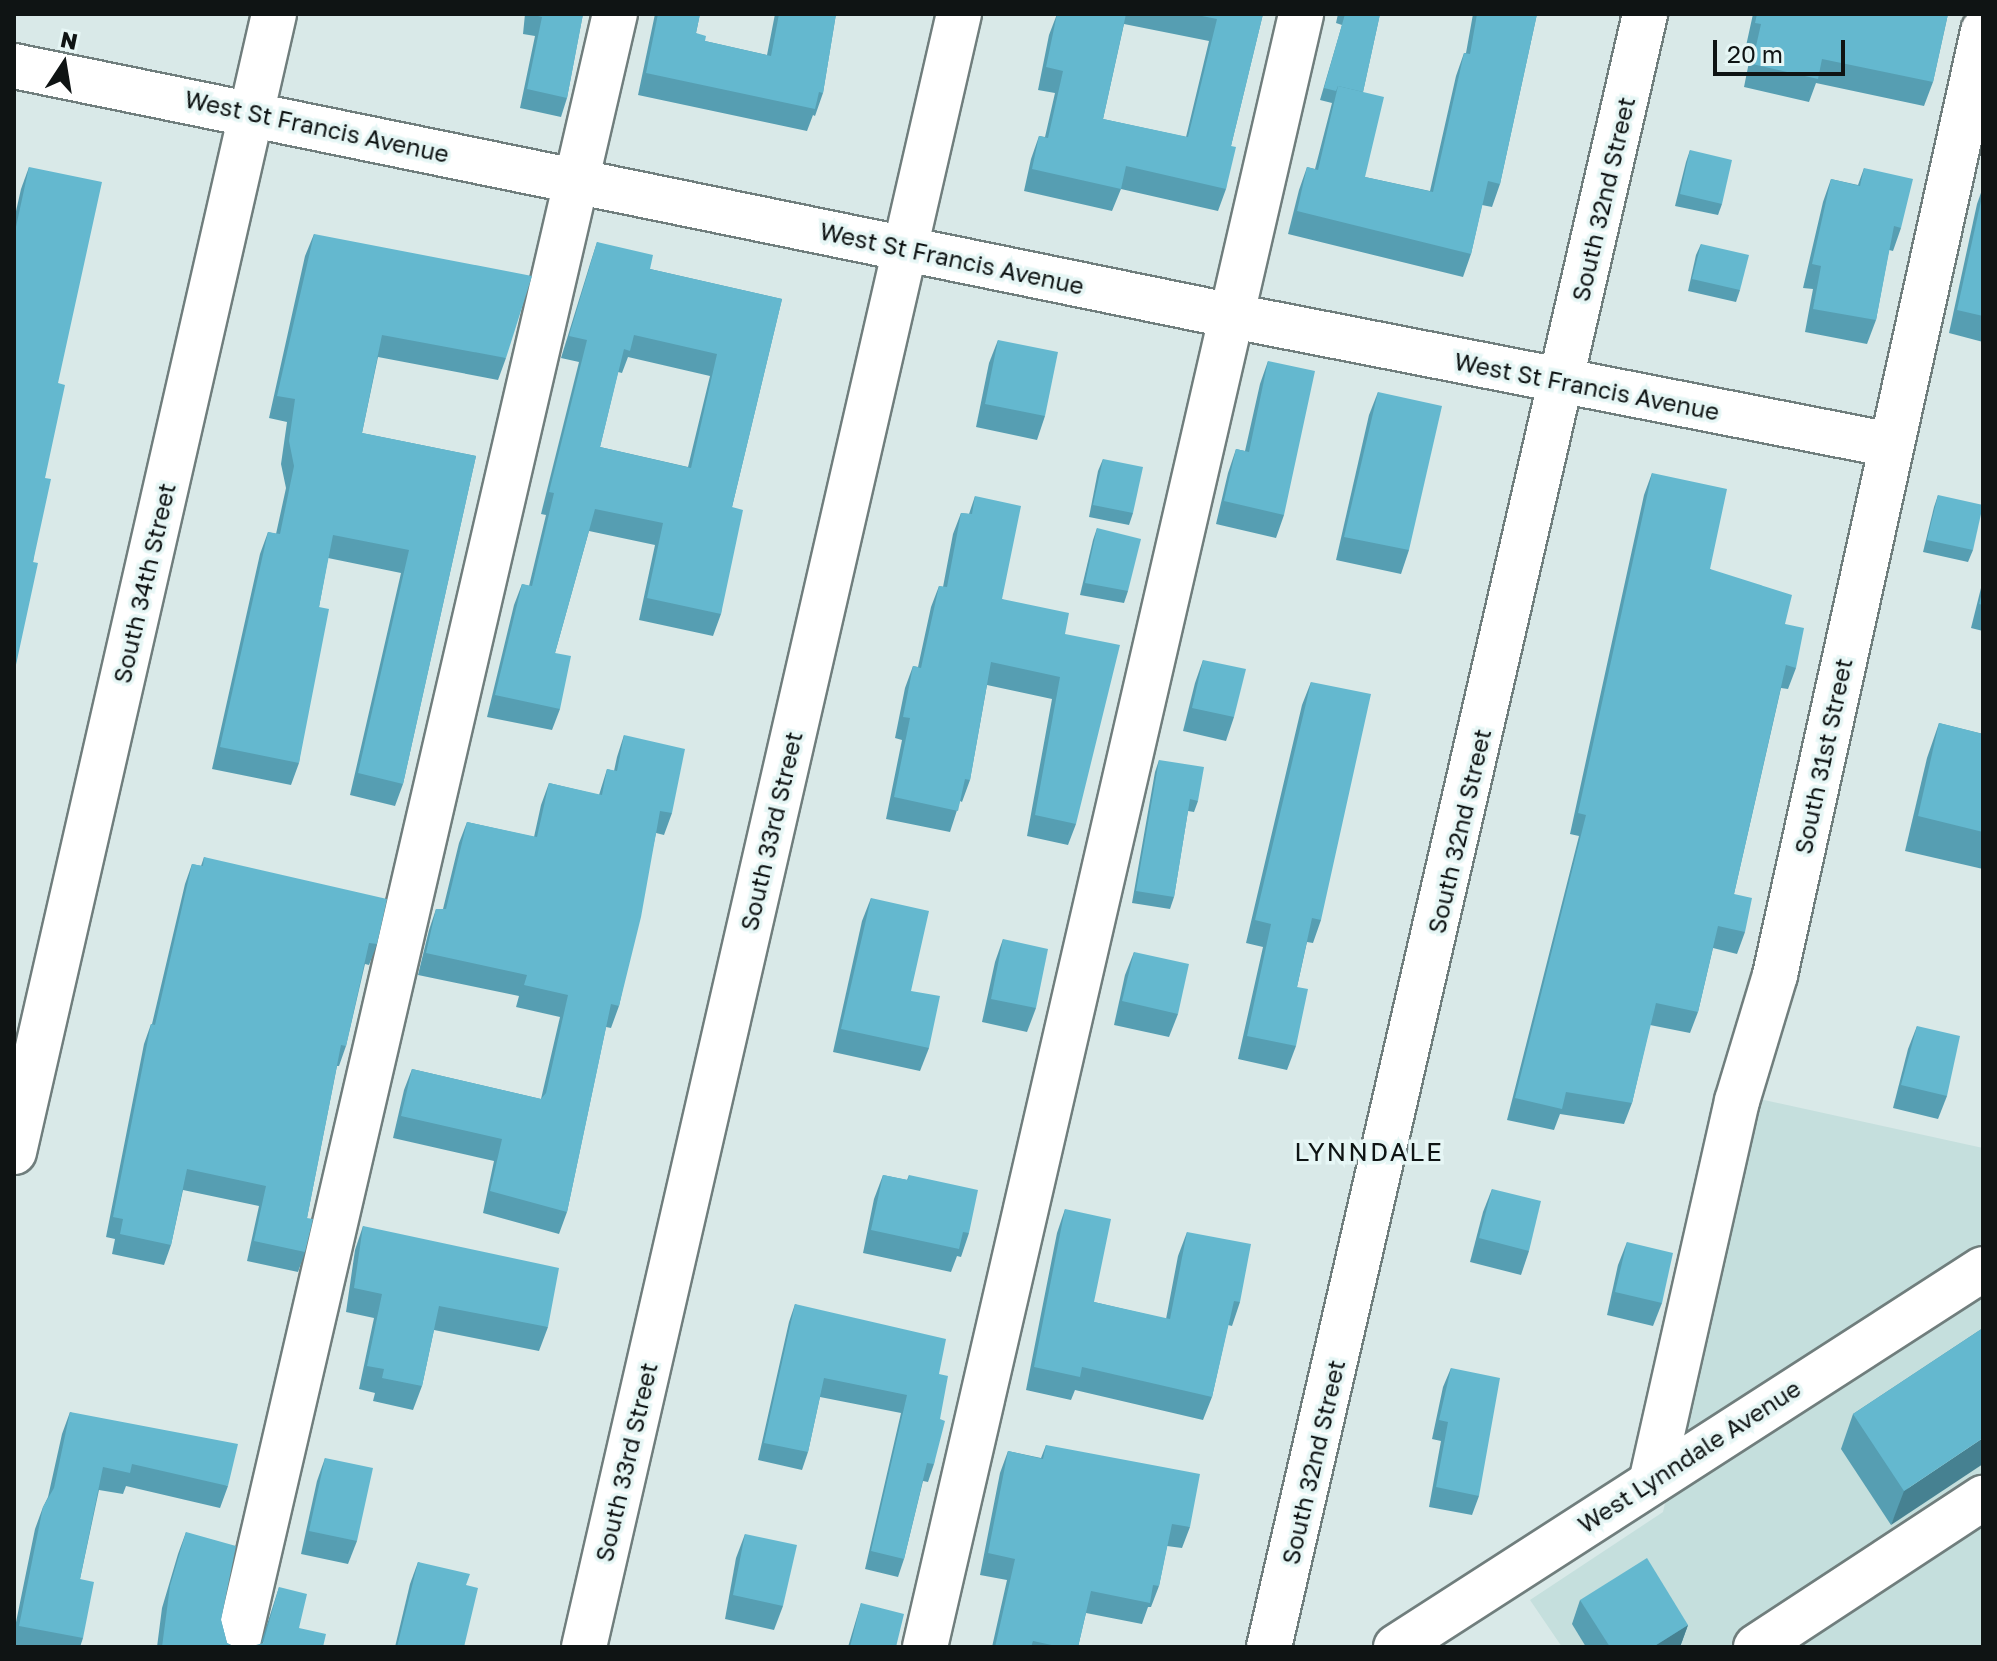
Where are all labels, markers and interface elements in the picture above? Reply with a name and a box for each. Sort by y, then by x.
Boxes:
north arrow [24,24,104,104]
scale bar [1717,24,1849,74]
text: N [58,25,80,55]
text: 20 m [1727,39,1783,68]
street label: West St Francis Avenue [182,84,452,168]
street label: South 32nd Street [1565,94,1641,304]
street label: West St Francis Avenue [817,216,1087,300]
street label: West St Francis Avenue [1452,346,1722,426]
street label: South 34th Street [107,480,181,686]
street label: South 31st Street [1788,655,1858,857]
street label: South 32nd Street [1421,726,1497,936]
street label: South 33rd Street [734,729,808,933]
district label: LYNNDALE [1294,1136,1444,1168]
street label: South 32nd Street [1275,1357,1351,1567]
street label: South 33rd Street [589,1360,663,1564]
street label: West Lynndale Avenue [1572,1373,1806,1539]

